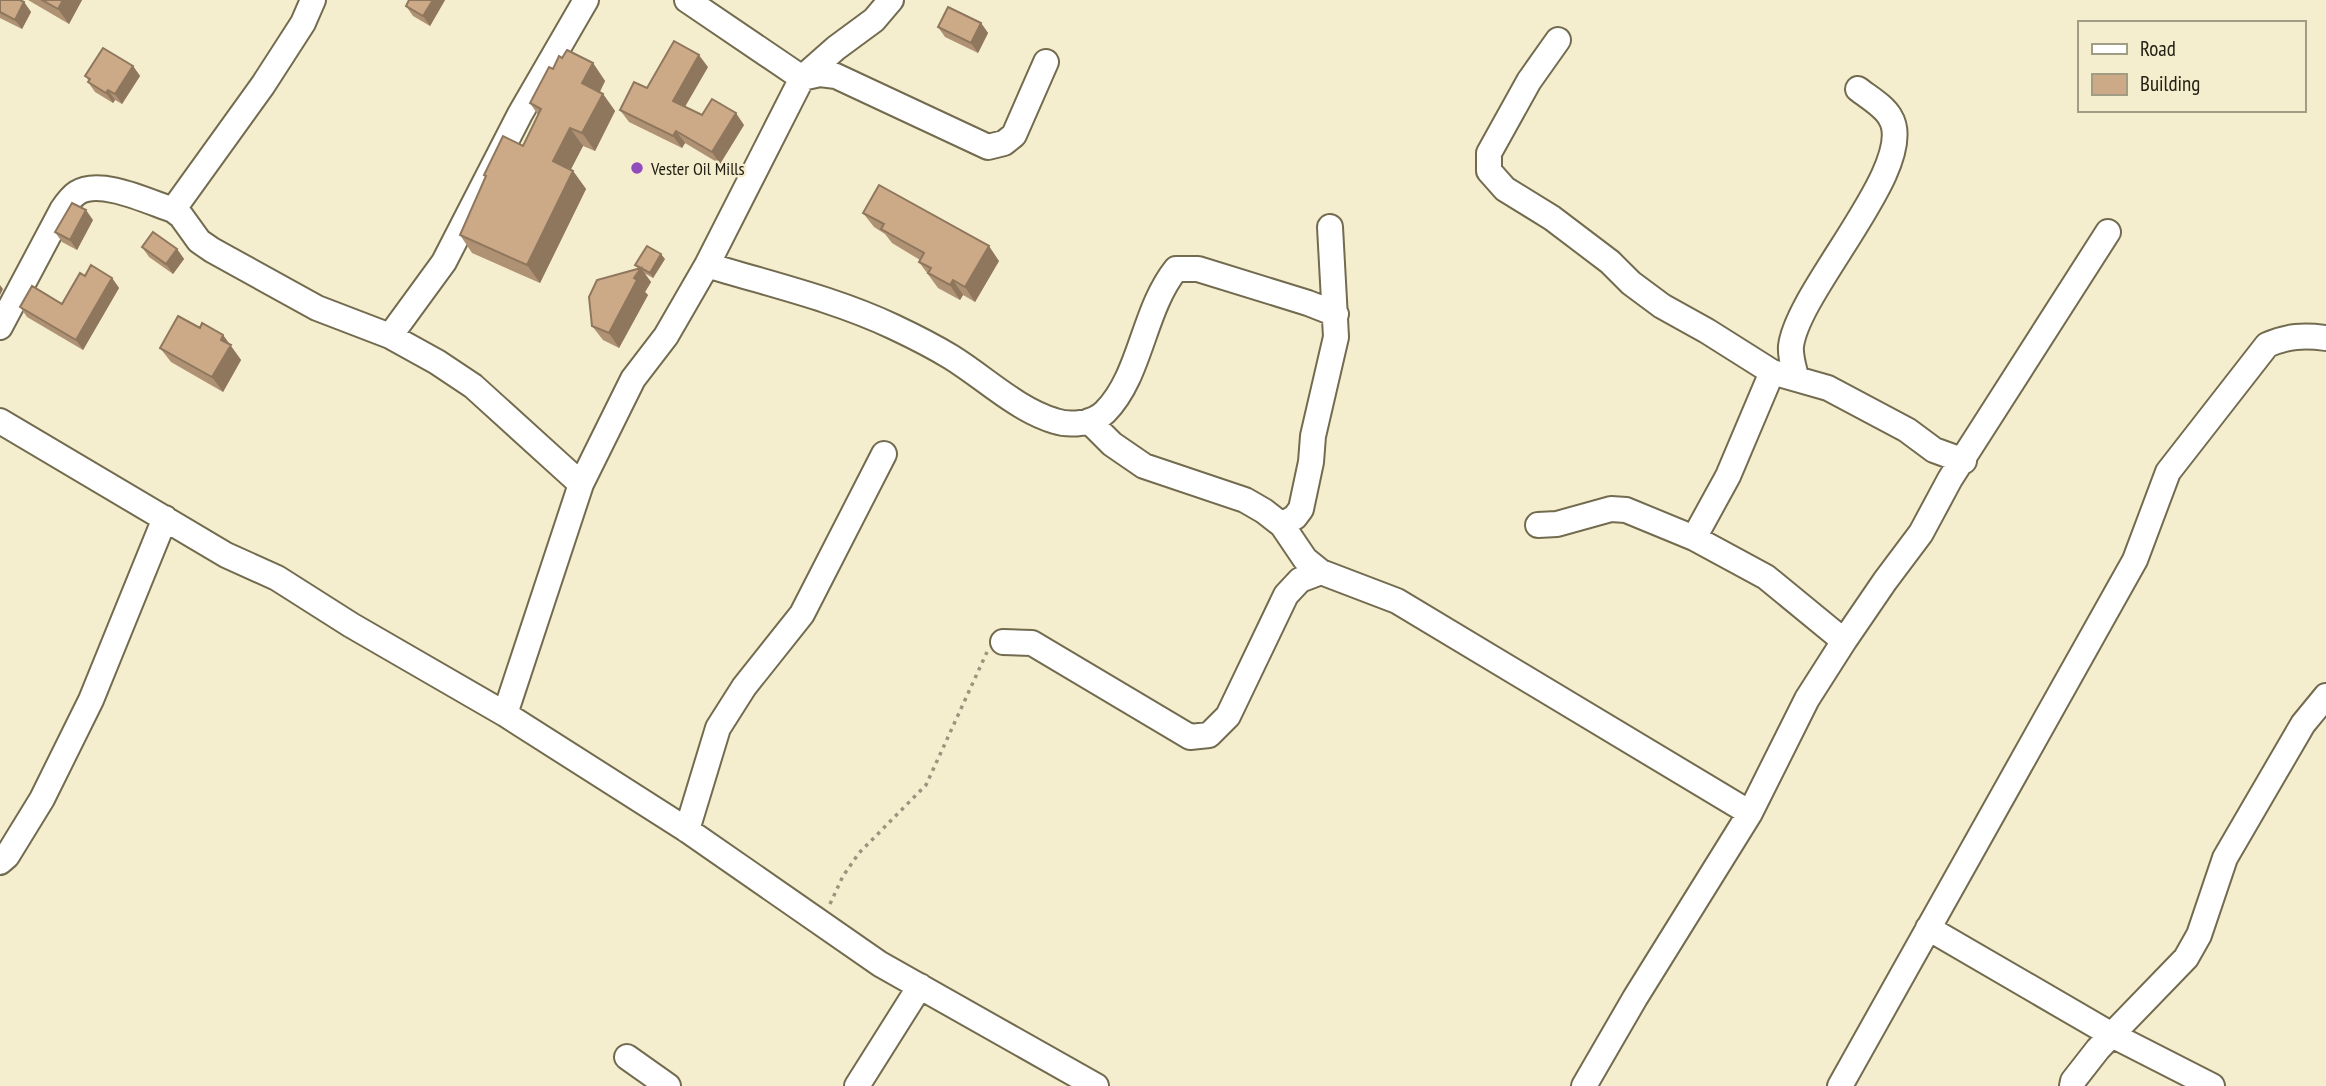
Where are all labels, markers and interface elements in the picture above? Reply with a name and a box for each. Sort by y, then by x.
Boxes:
legend [2078,21,2305,112]
text: Road [2140,35,2176,62]
text: Building [2140,70,2200,97]
place label: Vester Oil Mills [650,157,745,180]
marker: Vester Oil Mills [629,160,645,176]

